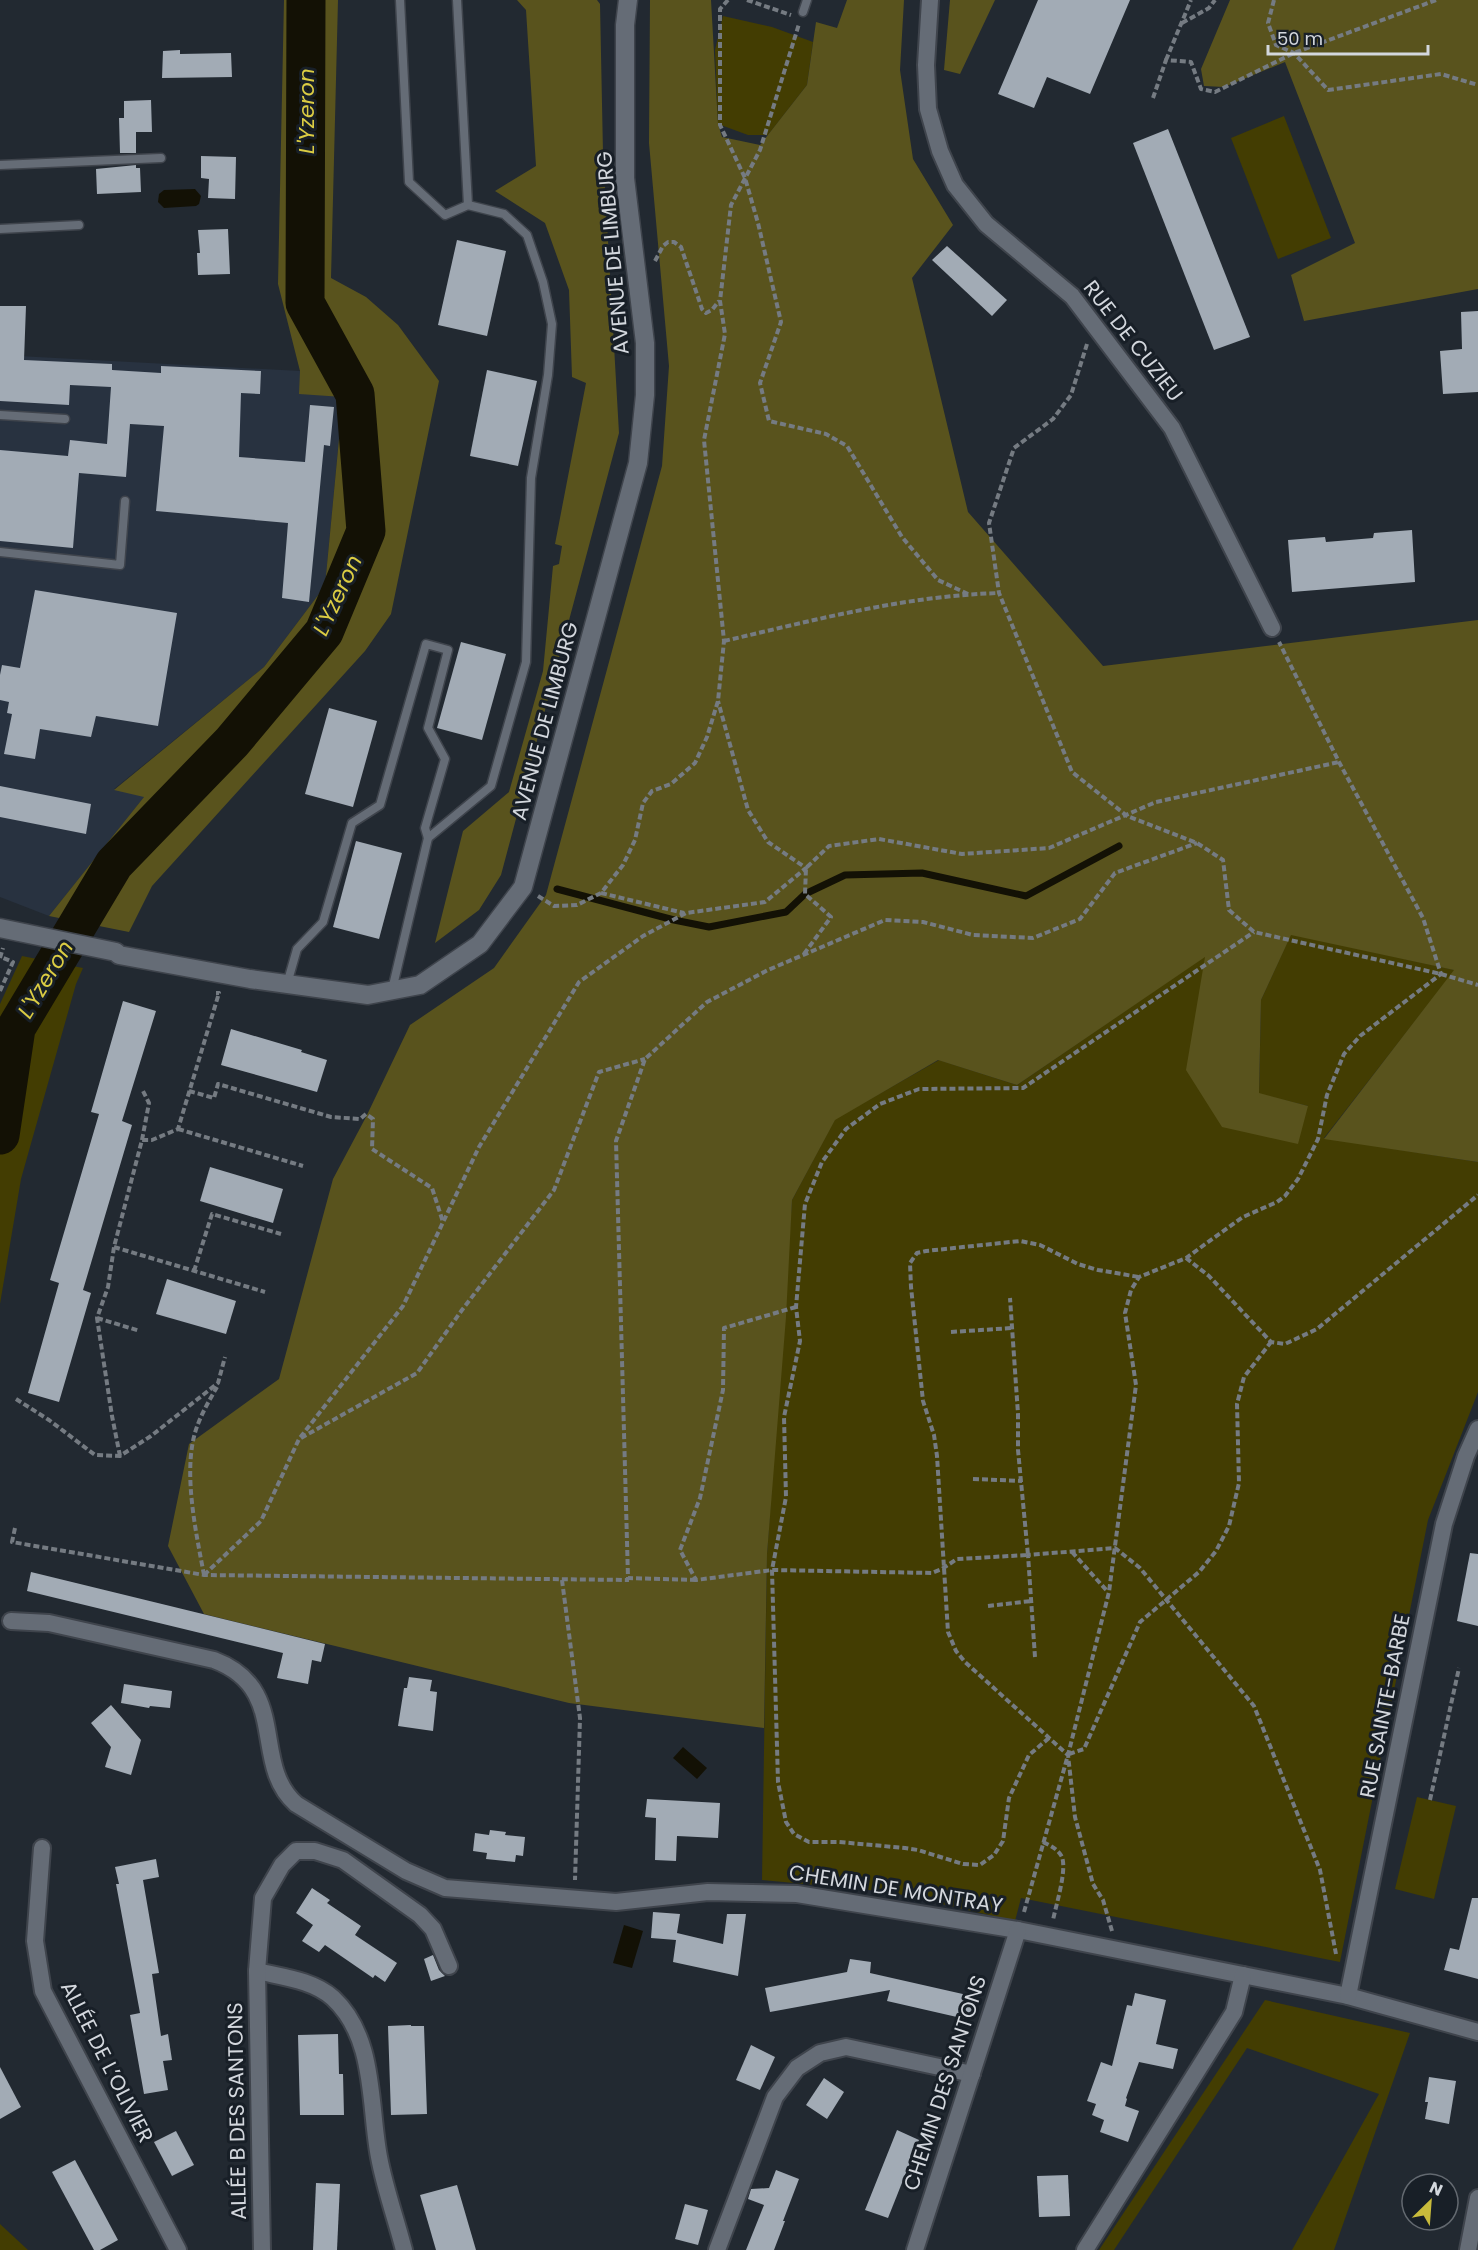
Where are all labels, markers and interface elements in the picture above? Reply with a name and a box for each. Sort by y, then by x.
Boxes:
scale bar [1268,18,1428,56]
text: 50 m [1277,26,1323,51]
water label: L'Yzeron [291,68,322,154]
street label: AVENUE DE LIMBURG [589,150,636,356]
street label: RUE DE CUZIEU [1077,274,1190,407]
water label: L'Yzeron [305,550,370,641]
street label: AVENUE DE LIMBURG [504,619,585,823]
water label: L'Yzeron [10,934,81,1024]
street label: RUE SAINTE-BARBE [1352,1611,1417,1800]
street label: CHEMIN DE MONTRAY [787,1857,1005,1920]
street label: CHEMIN DES SANTONS [896,1971,993,2194]
street label: ALLÉE DE L’OLIVIER [54,1976,161,2148]
street label: ALLÉE B DES SANTONS [220,2002,253,2220]
north arrow [1400,2172,1460,2232]
text: N [1426,2176,1446,2202]

